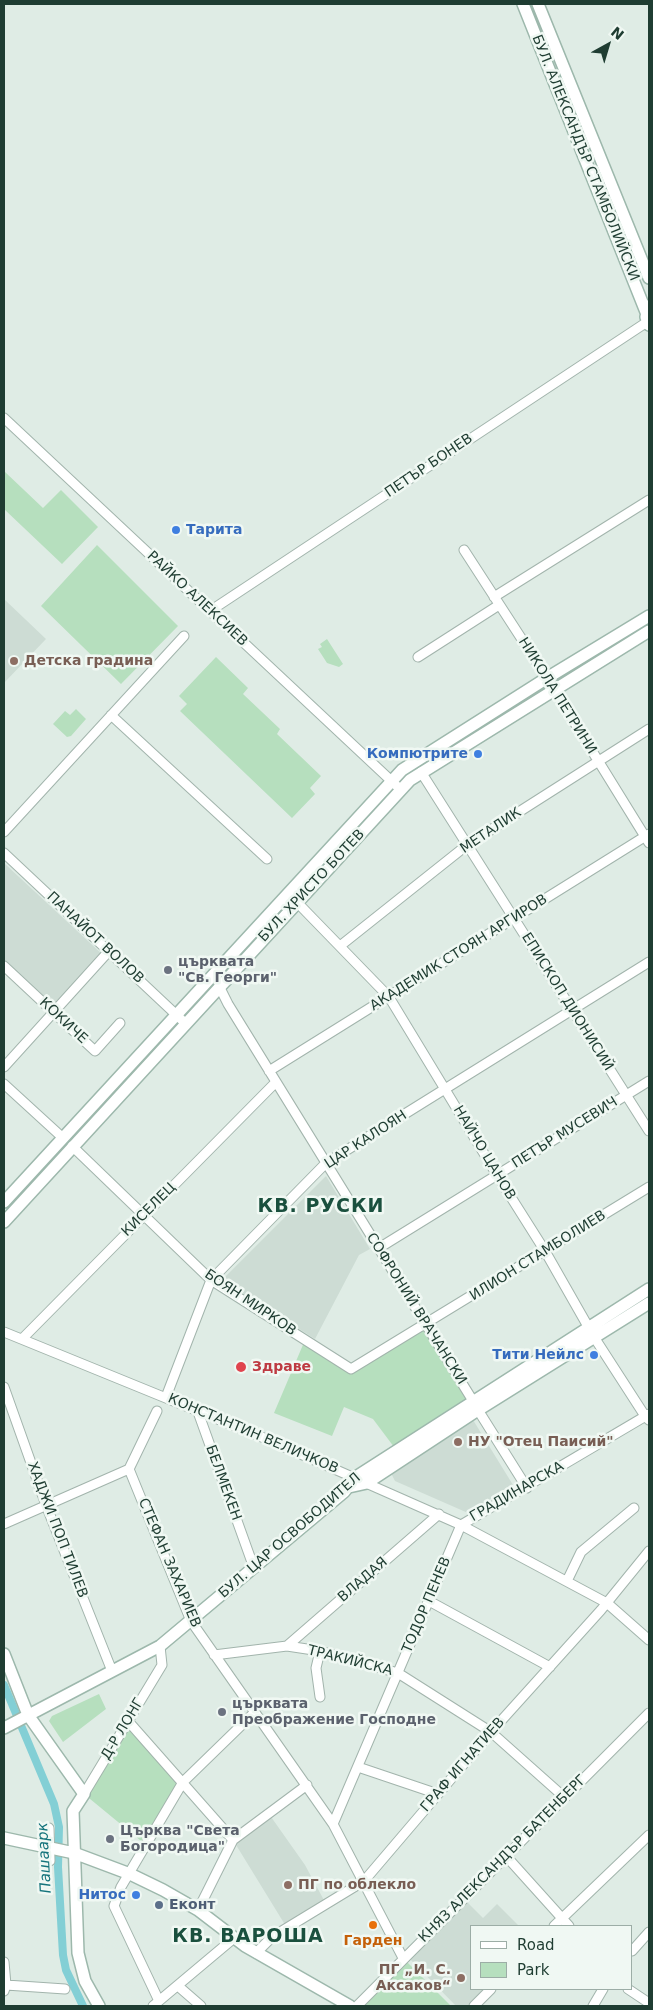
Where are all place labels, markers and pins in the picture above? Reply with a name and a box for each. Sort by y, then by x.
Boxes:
place label: Тарита [186,522,242,538]
marker: Тарита [170,524,182,536]
place label: Детска градина [24,653,153,669]
marker: Детска градина [8,655,20,667]
place label: Компютрите [367,746,468,762]
marker: Компютрите [472,748,484,760]
place label: църквата "Св. Георги" [178,954,277,986]
marker: църквата "Св. Георги" [162,964,174,976]
place label: Тити Нейлс [492,1347,584,1363]
marker: Тити Нейлс [588,1349,600,1361]
place label: Здраве [252,1359,311,1375]
marker: Здраве [234,1360,248,1374]
place label: НУ "Отец Паисий" [468,1434,614,1450]
marker: НУ "Отец Паисий" [452,1436,464,1448]
place label: църквата Преображение Господне [232,1696,436,1728]
marker: църквата Преображение Господне [216,1706,228,1718]
place label: Църква "Света Богородица" [120,1823,240,1855]
marker: Църква "Света Богородица" [104,1833,116,1845]
place label: ПГ по облекло [298,1877,416,1893]
marker: ПГ по облекло [282,1879,294,1891]
place label: Нитос [78,1887,126,1903]
marker: Нитос [130,1889,142,1901]
place label: Еконт [169,1897,215,1913]
marker: Еконт [153,1899,165,1911]
marker: Гарден [367,1919,379,1931]
place label: Гарден [344,1933,402,1949]
place label: ПГ „И. С. Аксаков“ [376,1962,451,1994]
marker: ПГ „И. С. Аксаков“ [455,1972,467,1984]

